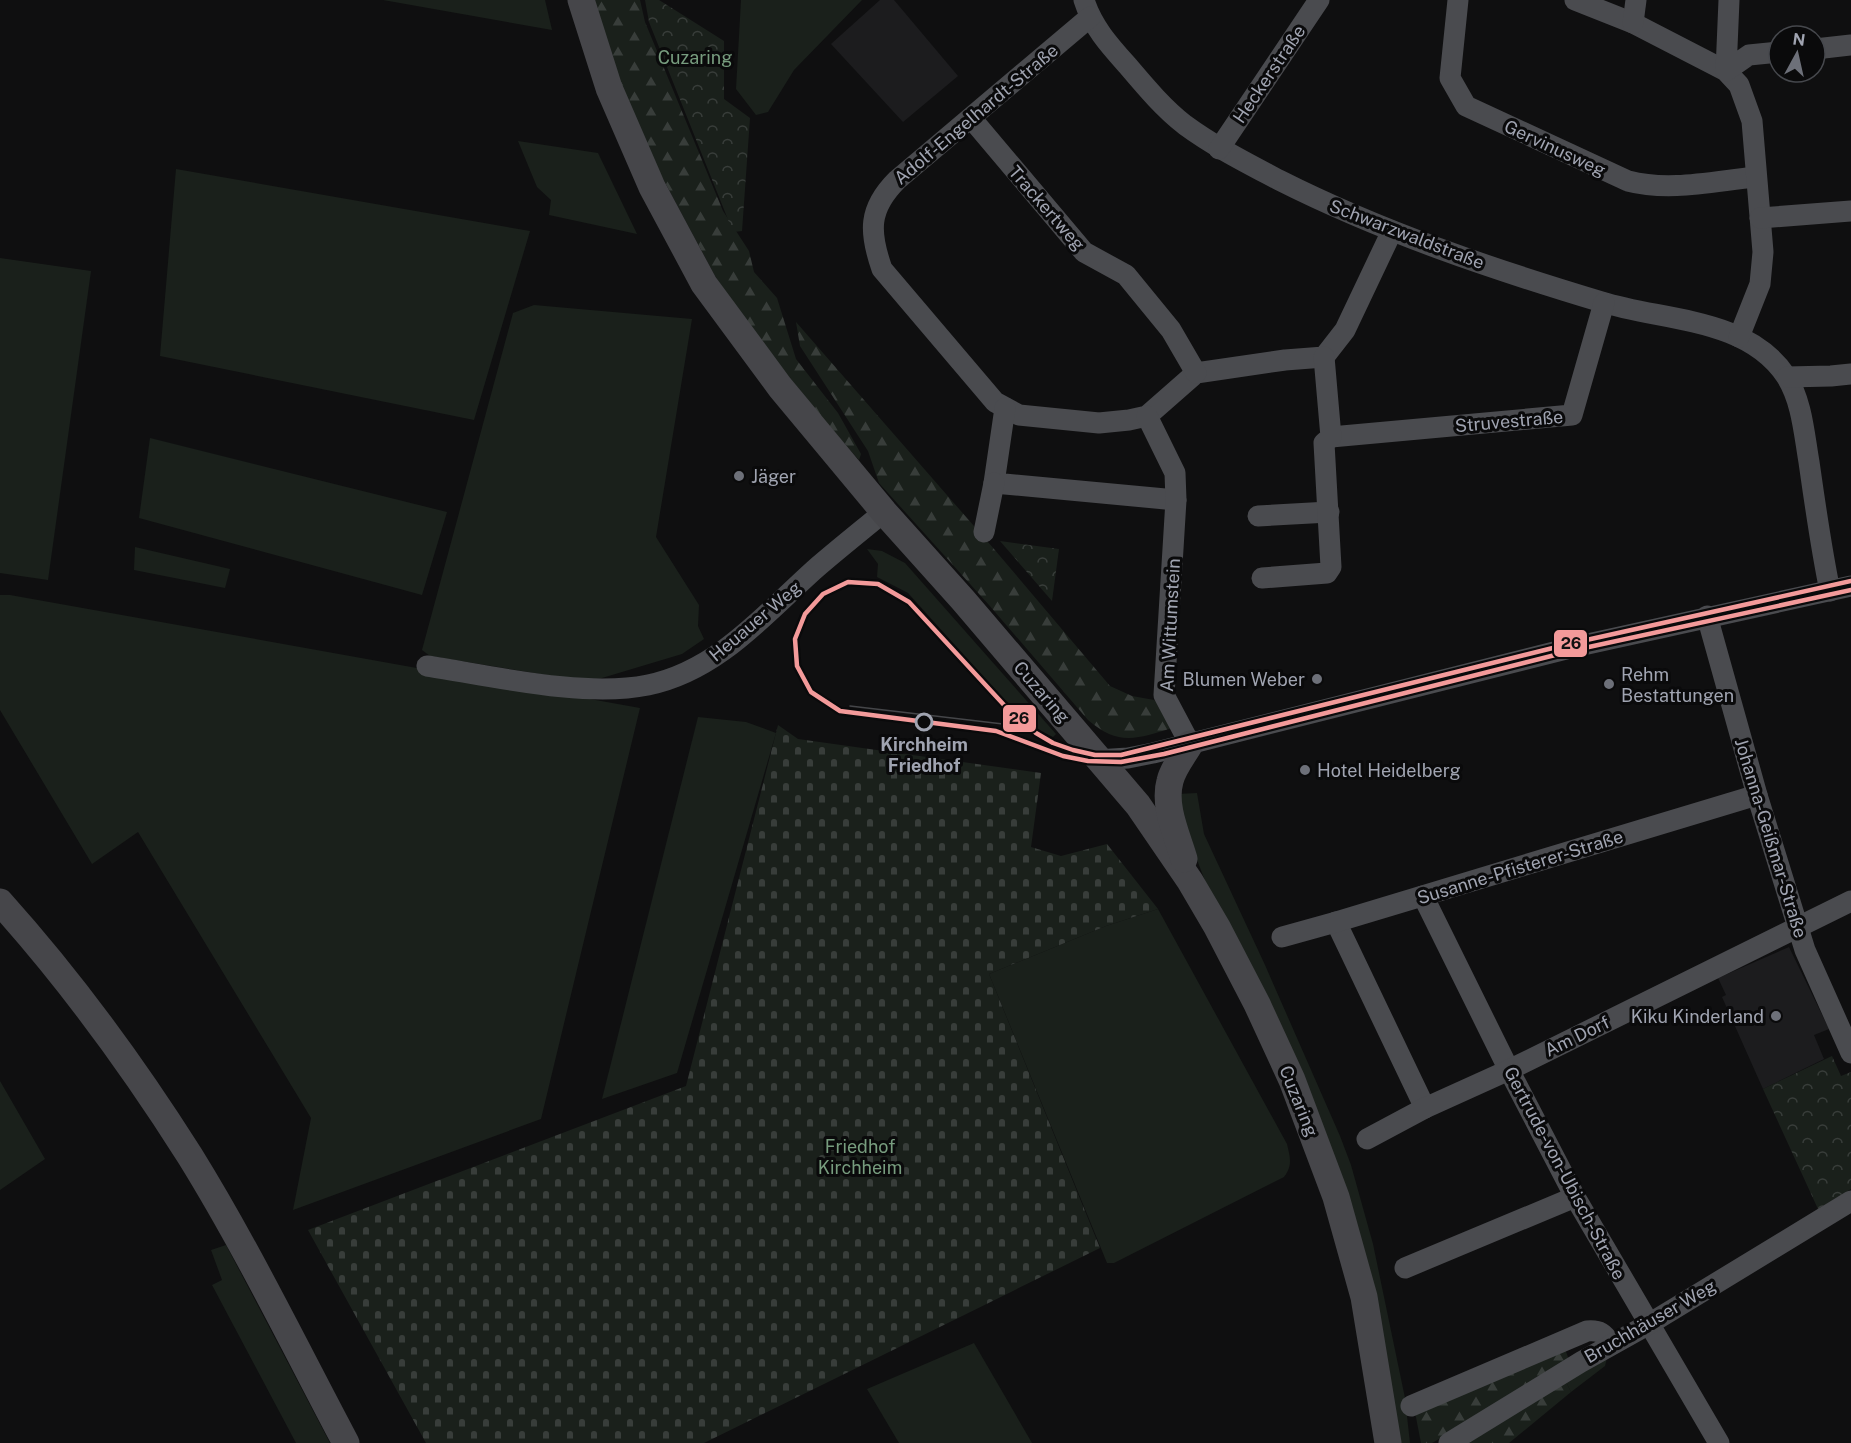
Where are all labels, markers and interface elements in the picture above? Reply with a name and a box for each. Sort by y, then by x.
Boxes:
street label: Heckerstraße [1228,21,1310,127]
north arrow [1767,24,1827,84]
text: N [1791,29,1807,50]
street label: Adolf-Engelhardt-Straße [890,39,1062,189]
park label: Cuzaring [658,47,732,68]
street label: Gervinusweg [1501,115,1609,181]
street label: Trackertweg [1005,161,1089,255]
street label: Schwarzwaldstraße [1327,195,1487,273]
street label: Struvestraße [1454,406,1564,436]
place label: Jäger [751,466,796,487]
marker: Jäger [732,469,746,483]
street label: Am Wittumstein [1156,558,1184,692]
street label: Heuauer Weg [705,576,805,666]
line badge: 26 [1553,629,1588,658]
text: 26 [1561,634,1581,653]
street label: Cuzaring [1010,657,1074,727]
place label: Rehm Bestattungen [1621,664,1734,706]
place label: Blumen Weber [1183,669,1305,690]
marker: Blumen Weber [1310,672,1324,686]
marker: Rehm Bestattungen [1602,677,1616,691]
line badge: 26 [1002,704,1037,733]
text: 26 [1009,709,1029,728]
marker: Kirchheim Friedhof [915,713,933,731]
place label: Kirchheim Friedhof [880,734,968,776]
street label: Johanna-Geißmar-Straße [1731,736,1811,940]
place label: Hotel Heidelberg [1317,760,1461,781]
marker: Hotel Heidelberg [1298,763,1312,777]
street label: Susanne-Pfisterer-Straße [1414,826,1626,908]
place label: Kiku Kinderland [1631,1006,1764,1027]
marker: Kiku Kinderland [1769,1009,1783,1023]
street label: Am Dorf [1541,1011,1613,1061]
street label: Cuzaring [1275,1062,1323,1140]
street label: Gertrude-von-Ubisch-Straße [1500,1063,1630,1283]
park label: Friedhof Kirchheim [818,1136,902,1178]
street label: Bruchhäuser Weg [1581,1275,1719,1367]

